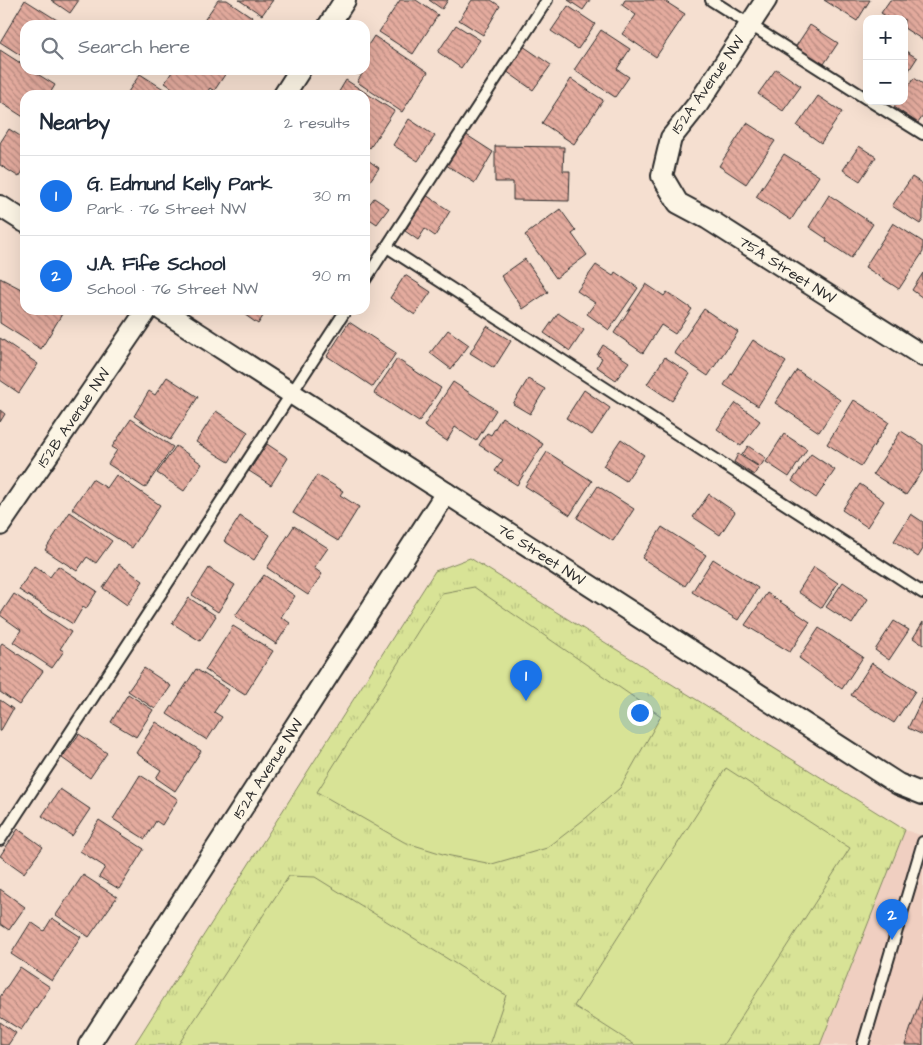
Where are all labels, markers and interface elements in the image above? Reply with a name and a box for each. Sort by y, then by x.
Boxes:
map controls [863,15,908,105]
button: + [863,15,908,60]
search box [20,20,370,75]
street label: 152A Avenue NW [666,32,750,138]
icon: search [38,34,66,62]
text: Search here [78,34,190,61]
button: − [863,60,908,105]
text: Nearby [40,108,110,137]
text: 2 results [284,112,350,134]
text: G. Edmund Kelly Park [87,171,272,198]
text: 1 [55,185,57,207]
text: 30 m [313,185,350,207]
text: Park · 76 Street NW [87,198,246,220]
street label: 75A Street NW [735,231,840,308]
text: J.A. Fife School [87,251,225,278]
text: 2 [51,265,61,287]
text: 90 m [312,265,350,287]
text: School · 76 Street NW [87,278,258,300]
street label: 152B Avenue NW [32,364,115,472]
street label: 76 Street NW [493,518,589,590]
pin: 1 [510,660,542,701]
your location [627,700,653,726]
street label: 152A Avenue NW [228,715,308,823]
pin: 2 [876,899,908,940]

